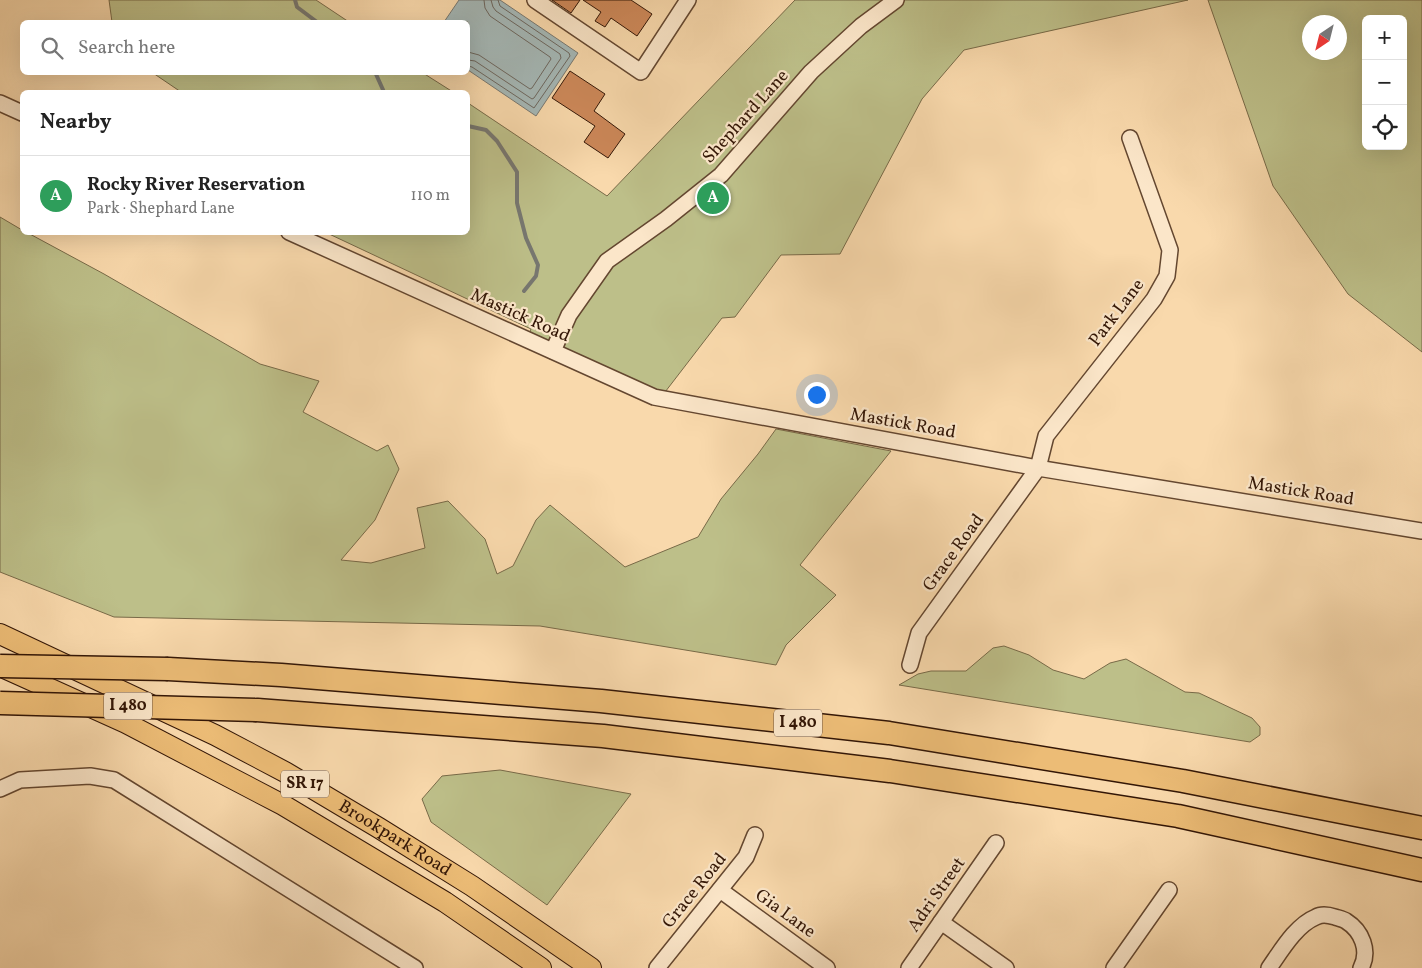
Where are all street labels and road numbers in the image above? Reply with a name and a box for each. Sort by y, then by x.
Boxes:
street label: Shephard Lane [697,65,795,169]
street label: Park Lane [1083,274,1151,352]
street label: Mastick Road [466,283,574,349]
street label: Mastick Road [848,402,958,446]
street label: Mastick Road [1246,471,1356,513]
street label: Grace Road [917,509,991,597]
road number: I 480 [104,692,152,719]
road number: I 480 [774,710,822,736]
road number: SR 17 [281,771,329,798]
street label: Brookpark Road [334,794,456,883]
street label: Grace Road [657,848,733,934]
street label: Adri Street [902,853,972,937]
street label: Gia Lane [750,883,820,945]

